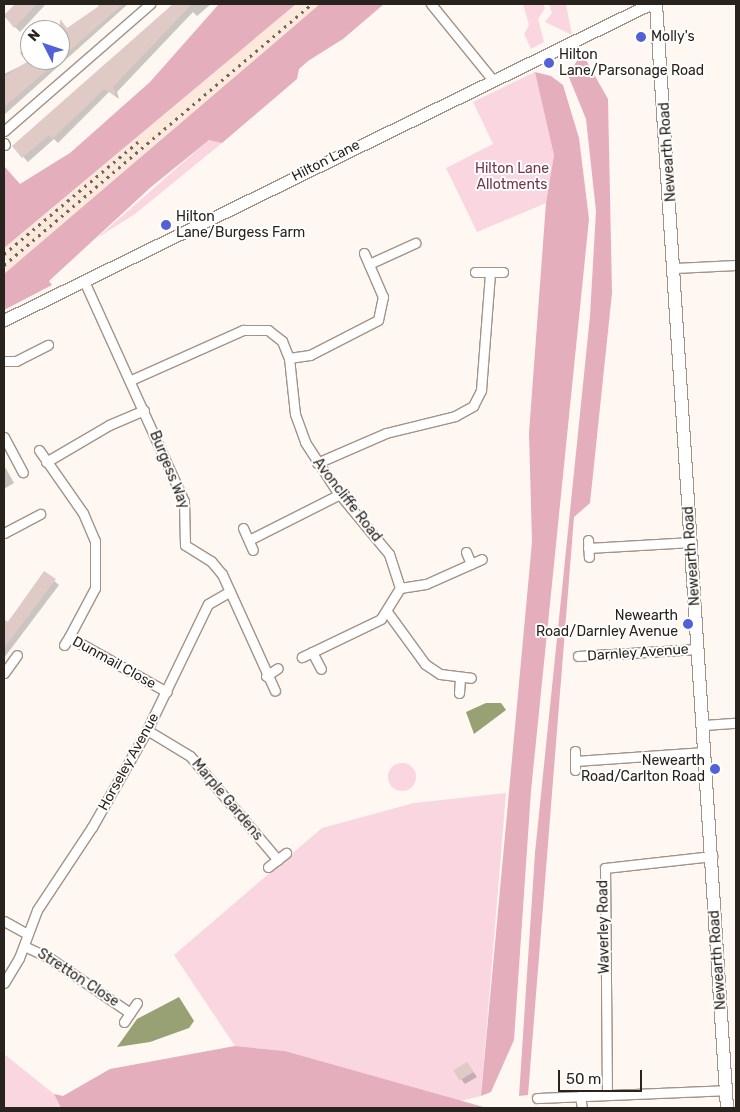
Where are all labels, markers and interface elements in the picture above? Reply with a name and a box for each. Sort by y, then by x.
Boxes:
north arrow [20,20,70,70]
text: N [24,26,44,45]
place label: Molly's [651,29,695,45]
marker: Molly's [635,31,647,43]
place label: Hilton Lane/Parsonage Road [559,47,704,80]
marker: Hilton Lane/Parsonage Road [543,57,555,69]
street label: Newearth Road [656,102,680,202]
street label: Hilton Lane [289,137,363,185]
park label: Hilton Lane Allotments [475,161,549,193]
place label: Hilton Lane/Burgess Farm [176,209,305,242]
marker: Hilton Lane/Burgess Farm [160,219,172,231]
street label: Burgess Way [146,428,192,512]
street label: Avoncliffe Road [309,455,385,545]
street label: Newearth Road [680,506,704,606]
place label: Newearth Road/Darnley Avenue [535,608,678,640]
marker: Newearth Road/Darnley Avenue [682,618,694,630]
street label: Dunmail Close [69,633,159,693]
street label: Darnley Avenue [586,641,690,665]
street label: Horseley Avenue [95,710,163,814]
place label: Newearth Road/Carlton Road [581,753,705,786]
street label: Marple Gardens [188,756,266,844]
marker: Newearth Road/Carlton Road [709,763,721,775]
street label: Waverley Road [595,880,613,974]
street label: Newearth Road [706,910,730,1010]
street label: Stretton Close [34,945,122,1011]
scale bar [560,1060,644,1092]
text: 50 m [566,1070,601,1088]

